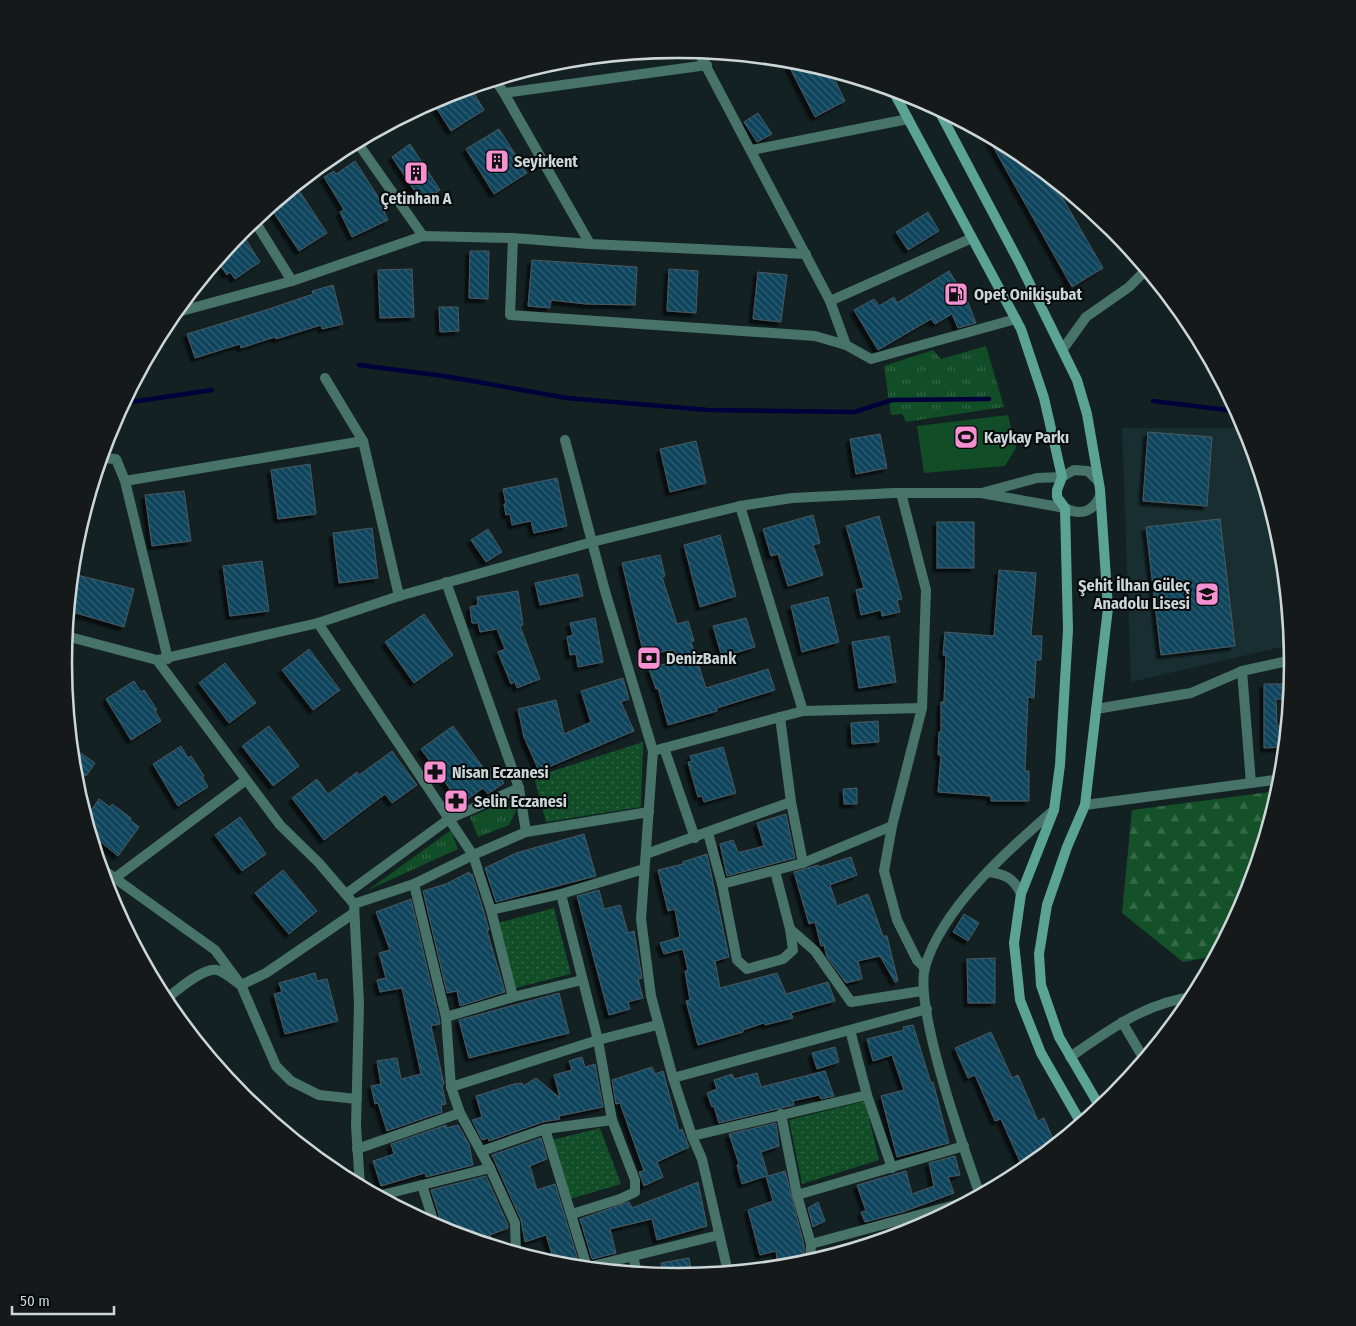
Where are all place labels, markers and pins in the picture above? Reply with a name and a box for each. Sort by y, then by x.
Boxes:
building icon: Seyirkent [484,148,510,174]
place label: Seyirkent [514,152,578,171]
building icon: Çetinhan A [403,160,429,186]
place label: Çetinhan A [380,189,452,210]
fuel station icon: Opet Onikişubat [943,281,969,307]
place label: Opet Onikişubat [974,285,1083,305]
sports icon: Kaykay Parkı [953,424,979,450]
place label: Kaykay Parkı [984,428,1069,447]
place label: Şehit İlhan Güleç Anadolu Lisesi [1078,576,1190,613]
school or university icon: Şehit İlhan Güleç Anadolu Lisesi [1194,581,1220,607]
bank icon: DenizBank [636,645,662,671]
place label: DenizBank [666,649,737,668]
pharmacy icon: Nisan Eczanesi [422,759,448,785]
place label: Nisan Eczanesi [452,763,549,782]
pharmacy icon: Selin Eczanesi [443,788,469,814]
place label: Selin Eczanesi [474,792,567,811]

